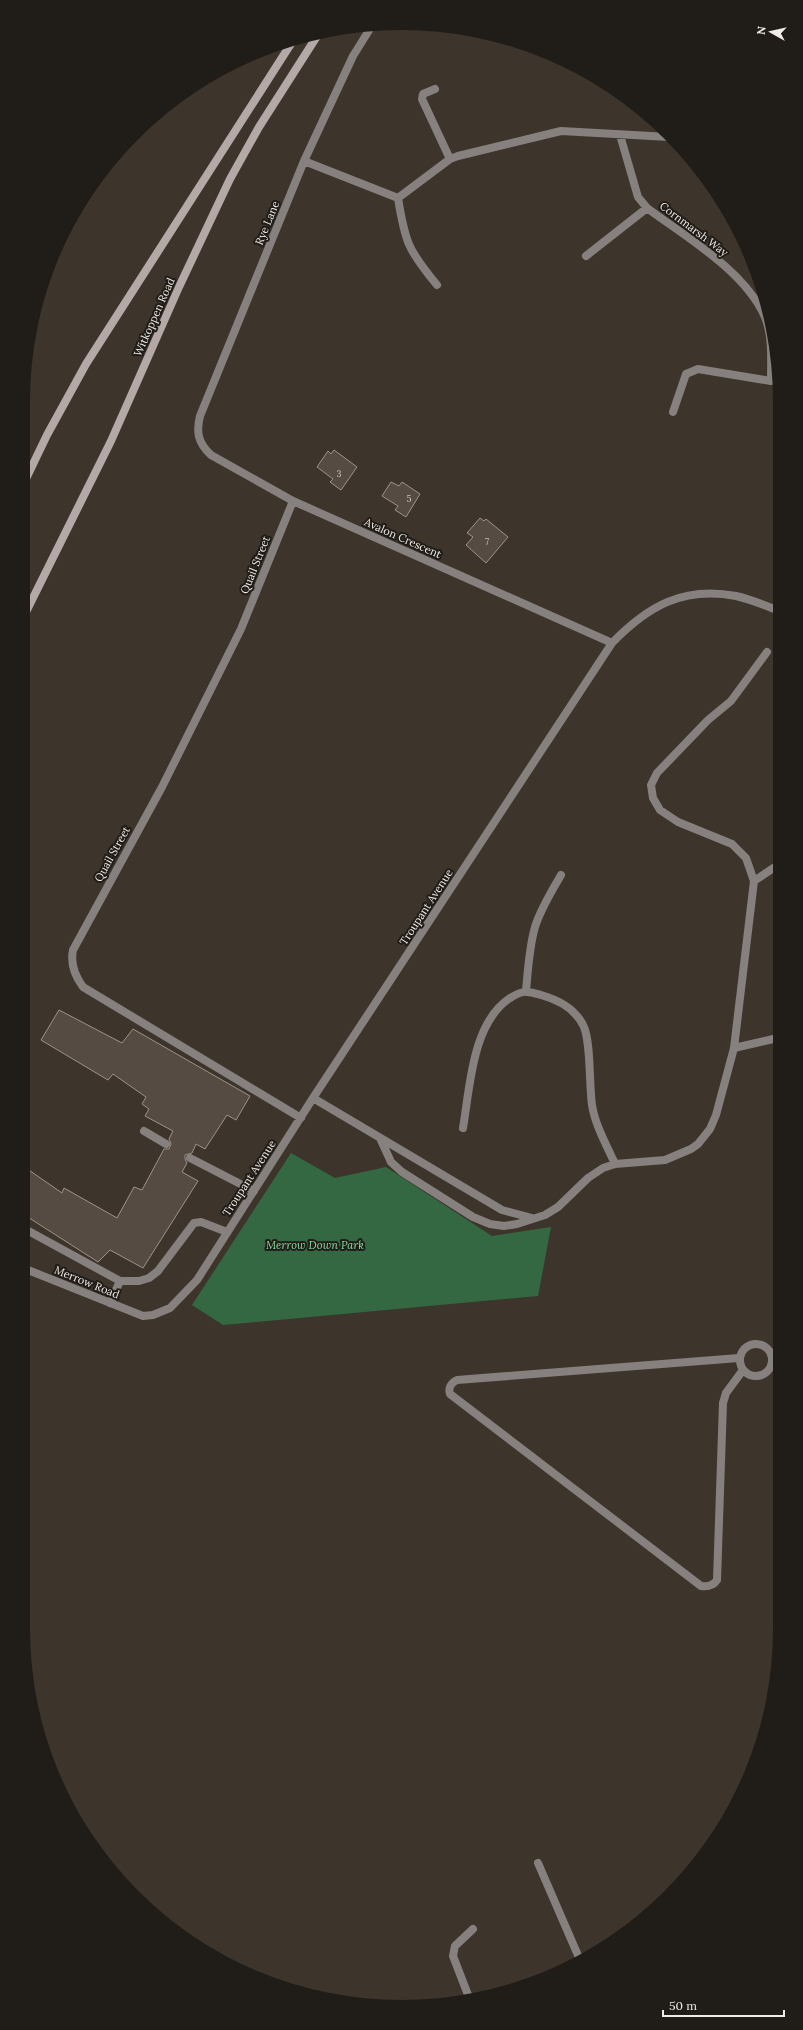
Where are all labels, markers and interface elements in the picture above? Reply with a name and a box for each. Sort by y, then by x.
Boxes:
north arrow [751,12,791,52]
text: N [754,25,769,36]
street label: Rye Lane [252,199,282,247]
street label: Cornmarsh Way [657,199,731,259]
street label: Witkoppen Road [130,275,178,359]
house number: 3 [336,468,342,479]
house number: 5 [407,493,412,504]
street label: Avalon Crescent [361,514,444,562]
street label: Quail Street [237,533,273,596]
house number: 7 [485,536,489,547]
street label: Quail Street [91,823,133,884]
street label: Troupant Avenue [396,866,456,948]
street label: Troupant Avenue [219,1137,279,1219]
park label: Merrow Down Park [266,1238,364,1252]
street label: Merrow Road [52,1263,122,1302]
scale bar [663,1992,784,2018]
text: 50 m [669,1998,697,2013]

